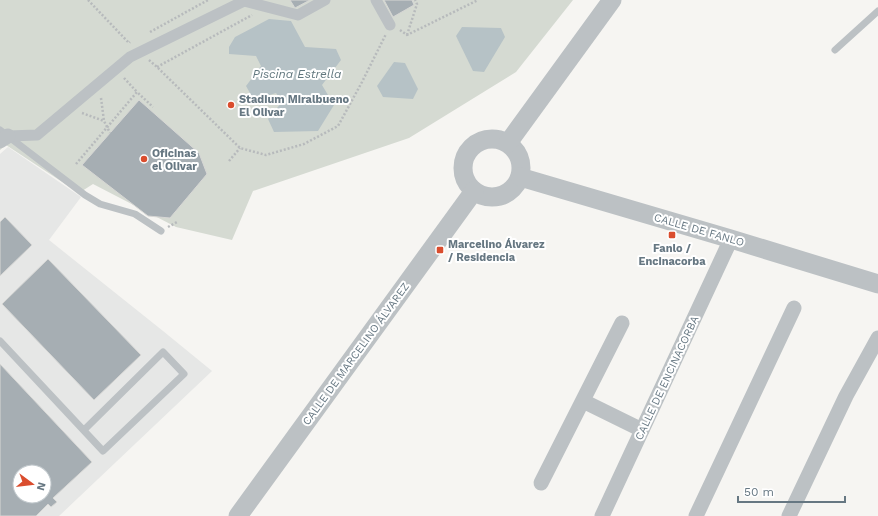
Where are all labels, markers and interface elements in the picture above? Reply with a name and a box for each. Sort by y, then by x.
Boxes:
water label: Piscina Estrella [253,67,342,81]
place label: Stadium Miralbueno El Olivar [239,93,349,119]
marker: Stadium Miralbueno El Olivar [226,100,236,110]
place label: Oficinas el Olivar [152,147,197,173]
marker: Oficinas el Olivar [139,154,149,164]
street label: CALLE DE FANLO [652,211,746,249]
marker: Fanlo / Encinacorba [667,230,677,240]
place label: Marcelino Álvarez / Residencia [448,238,545,264]
place label: Fanlo / Encinacorba [638,242,706,268]
marker: Marcelino Álvarez / Residencia [435,245,445,255]
street label: CALLE DE MARCELINO ÁLVAREZ [299,280,412,428]
street label: CALLE DE ENCINACORBA [632,314,702,442]
north arrow [12,464,52,504]
scale bar [738,478,845,504]
text: N [34,481,49,492]
text: 50 m [744,485,774,499]

